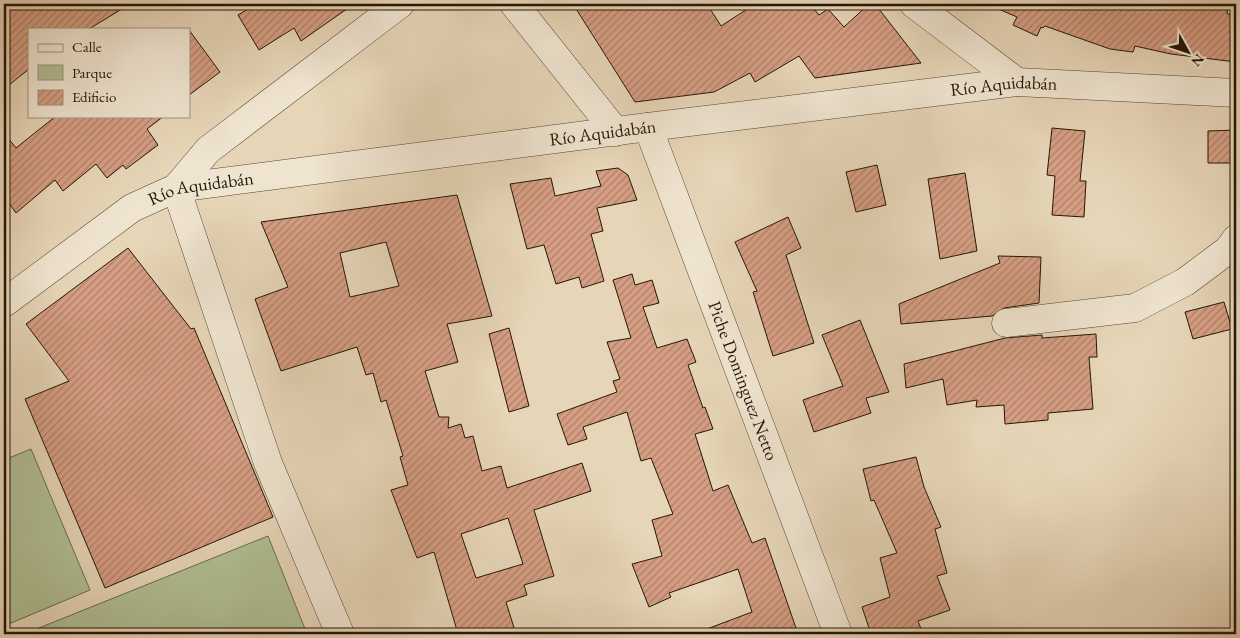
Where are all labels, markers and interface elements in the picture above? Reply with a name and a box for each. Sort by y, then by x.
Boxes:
legend [28,28,190,118]
north arrow [1162,28,1212,78]
text: Calle [72,37,102,56]
text: N [1187,50,1208,71]
text: Parque [72,63,112,82]
street label: Río Aquidabán [949,70,1058,101]
text: Edificio [72,87,116,106]
street label: Río Aquidabán [548,114,658,151]
street label: Río Aquidabán [144,166,255,210]
street label: Piche Dominguez Netto [703,298,784,464]

